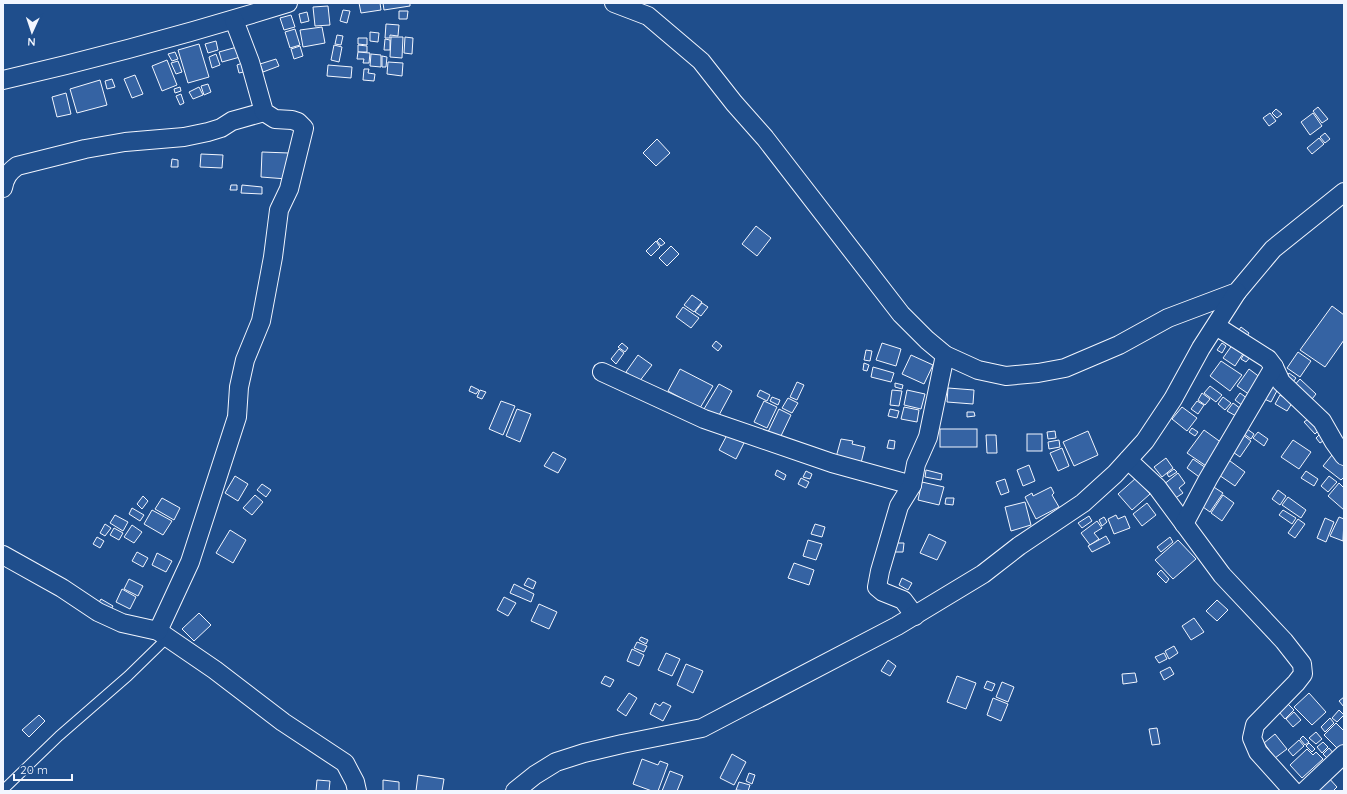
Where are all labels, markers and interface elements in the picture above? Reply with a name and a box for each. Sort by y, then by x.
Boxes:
north arrow [12,12,52,52]
text: N [27,35,36,49]
scale bar [14,756,72,782]
text: 20 m [20,762,48,777]

